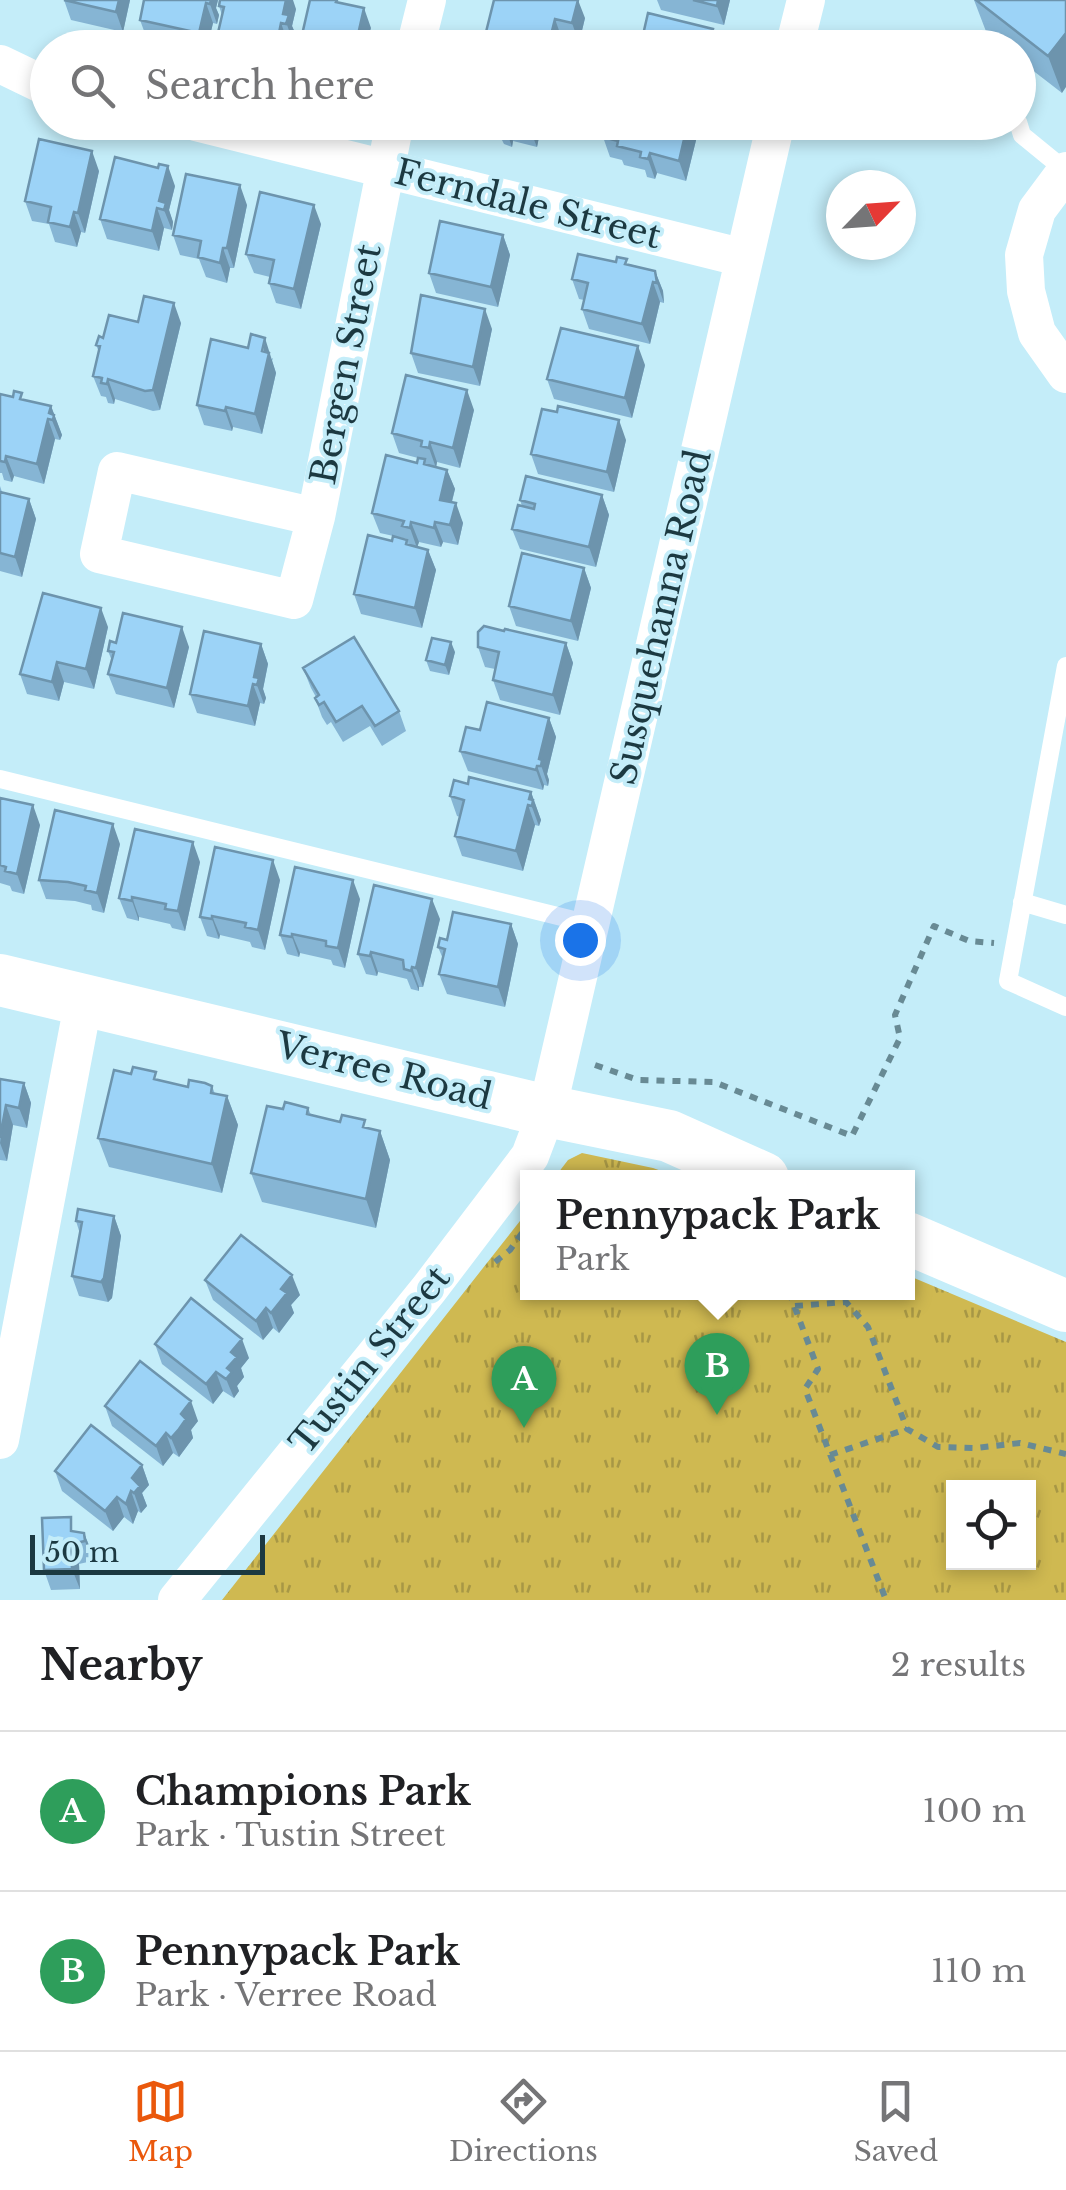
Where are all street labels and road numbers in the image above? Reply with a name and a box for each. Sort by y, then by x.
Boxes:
street label: Ferndale Street [391,150,666,257]
street label: Bergen Street [301,240,390,488]
street label: Susquehanna Road [601,445,720,788]
street label: Verree Road [271,1023,496,1118]
street label: Tustin Street [281,1257,459,1463]

